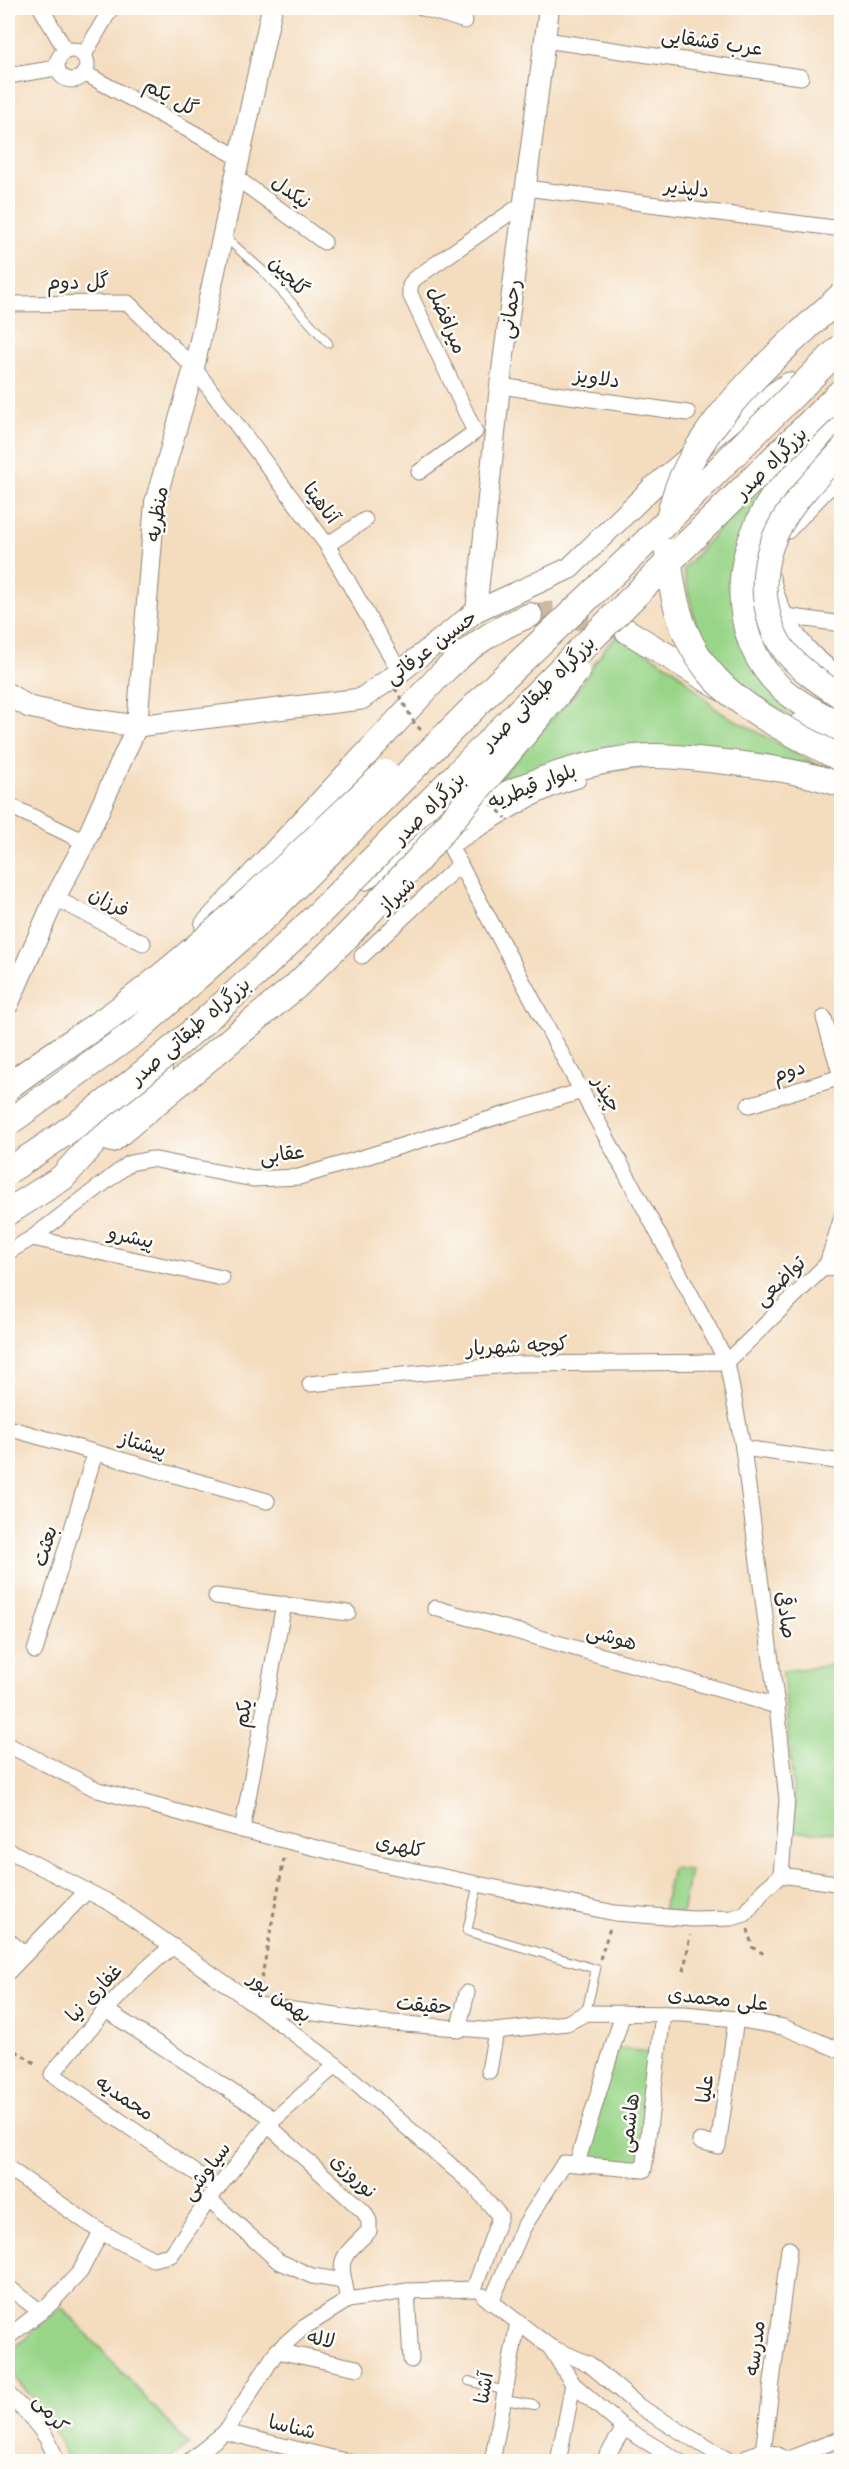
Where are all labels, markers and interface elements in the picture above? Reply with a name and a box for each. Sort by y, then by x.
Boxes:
street label: عرب قشقایی [660,24,764,61]
street label: گل یکم [139,73,202,124]
street label: نیکدل [267,170,315,214]
street label: دلپذیر [661,174,710,203]
street label: گلچین [264,251,314,302]
street label: گل دوم [47,270,109,298]
street label: رحمانی [494,278,527,340]
street label: میرافضل [423,283,471,357]
street label: دلاویز [571,363,621,393]
street label: بزرگراه صدر [729,422,812,505]
street label: آناهیتا [298,478,345,529]
street label: منظریه [141,485,173,543]
street label: حسین عرفاتی [381,605,482,690]
street label: بزرگراه طبقاتی صدر [475,631,601,757]
street label: بلوار قیطریه [485,759,579,813]
street label: بزرگراه صدر [387,767,470,850]
street label: شیراز [372,872,420,919]
street label: فرزان [85,882,133,922]
street label: بزرگراه طبقاتی صدر [124,972,256,1092]
street label: دوم [770,1055,809,1091]
street label: چیذر [586,1070,626,1116]
street label: عقابی [258,1140,306,1169]
street label: پیشرو [104,1221,156,1254]
street label: تواضعی [750,1251,811,1311]
street label: کوچه شهریار [464,1332,569,1361]
street label: پیشتاز [115,1426,169,1463]
street label: بعثت [28,1523,62,1569]
street label: صادقی [771,1590,803,1640]
street label: هوشی [584,1619,640,1656]
street label: یکم [229,1697,260,1730]
street label: کلهری [374,1830,426,1862]
street label: غفاری نیا [61,1959,127,2027]
street label: بهمن پور [242,1965,316,2028]
street label: علی محمدی [666,1982,769,2017]
street label: حقیقت [395,1991,453,2019]
street label: محمدیه [92,2070,158,2126]
street label: علیا [692,2073,718,2105]
street label: هاشمی [614,2092,645,2154]
street label: سیاوشی [177,2137,236,2205]
street label: نوروزی [326,2149,382,2203]
street label: مدرسه [740,2319,770,2377]
street label: لاله [305,2325,337,2353]
street label: آشنا [470,2369,498,2406]
street label: کرمی [28,2389,73,2437]
street label: شناسا [266,2410,318,2444]

